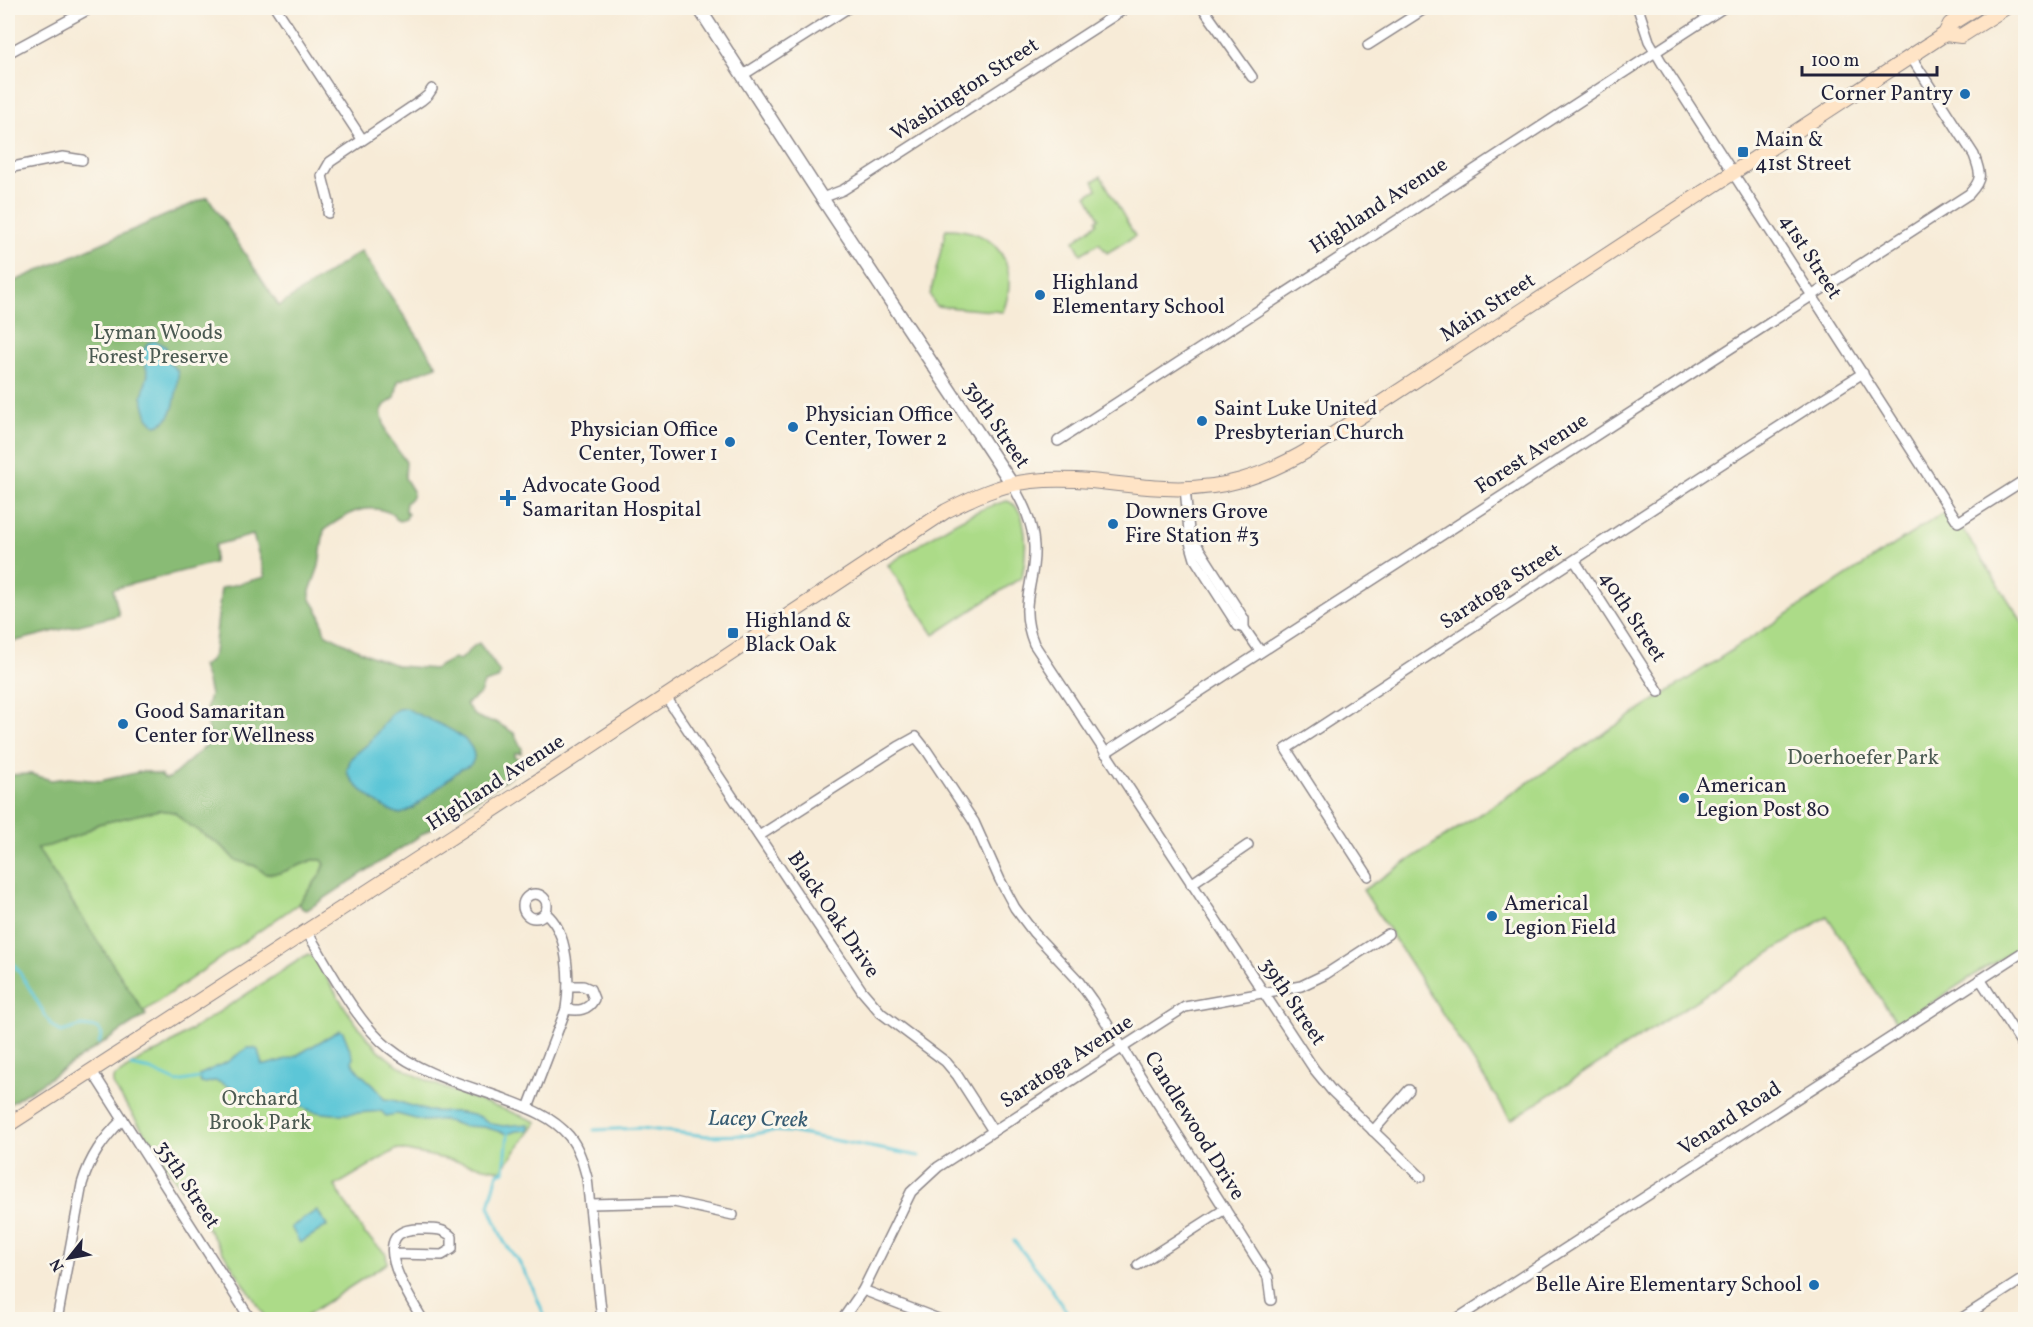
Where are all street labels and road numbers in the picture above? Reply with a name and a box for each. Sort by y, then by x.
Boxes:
street label: Washington Street [885,31,1045,149]
street label: Highland Avenue [1304,150,1454,262]
street label: 41st Street [1772,209,1848,305]
street label: Main Street [1435,266,1541,350]
street label: 39th Street [956,375,1036,475]
street label: Forest Avenue [1470,406,1594,502]
street label: Saratoga Street [1434,537,1568,637]
street label: 40th Street [1592,566,1672,668]
street label: Highland Avenue [421,727,571,839]
street label: Black Oak Drive [780,846,886,984]
street label: 39th Street [1252,952,1332,1052]
street label: Saratoga Avenue [995,1008,1139,1116]
street label: Candlewood Drive [1137,1046,1251,1206]
street label: Venard Road [1673,1075,1787,1163]
street label: 35th Street [148,1135,226,1235]

